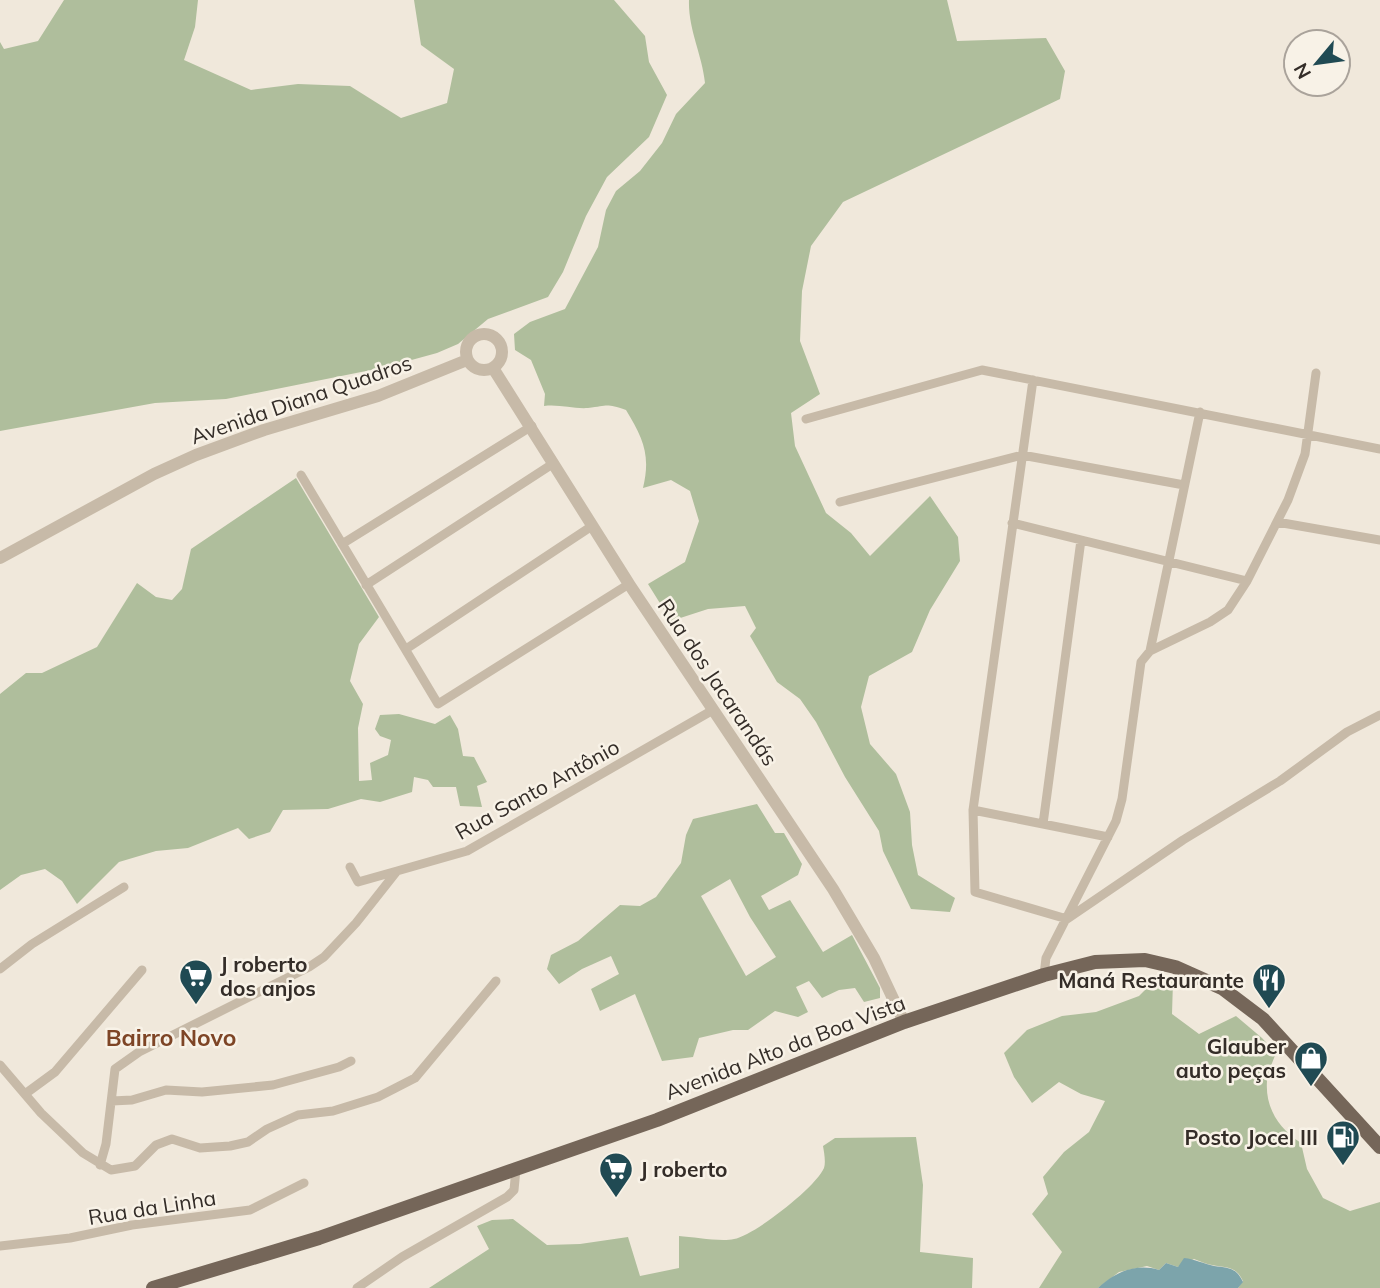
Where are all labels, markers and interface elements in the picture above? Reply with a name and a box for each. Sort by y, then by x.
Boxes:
north arrow [1282,28,1352,98]
text: N [1288,59,1316,83]
street label: Avenida Diana Quadros [187,349,415,449]
street label: Rua dos Jacarandás [653,594,783,770]
street label: Rua Santo Antônio [450,733,624,845]
place label: J roberto dos anjos [220,951,316,1001]
supermarket icon: J roberto dos anjos [177,957,215,1006]
restaurant icon: Maná Restaurante [1250,961,1288,1010]
place label: Maná Restaurante [1058,967,1244,993]
street label: Avenida Alto da Boa Vista [661,989,909,1105]
district label: Bairro Novo [106,1023,236,1052]
place label: Glauber auto peças [1176,1033,1287,1083]
shop icon: Glauber auto peças [1292,1039,1330,1088]
fuel station icon: Posto Jocel III [1324,1118,1362,1167]
place label: Posto Jocel III [1185,1124,1318,1150]
supermarket icon: J roberto [597,1150,635,1199]
place label: J roberto [640,1156,728,1182]
street label: Rua da Linha [86,1184,218,1230]

